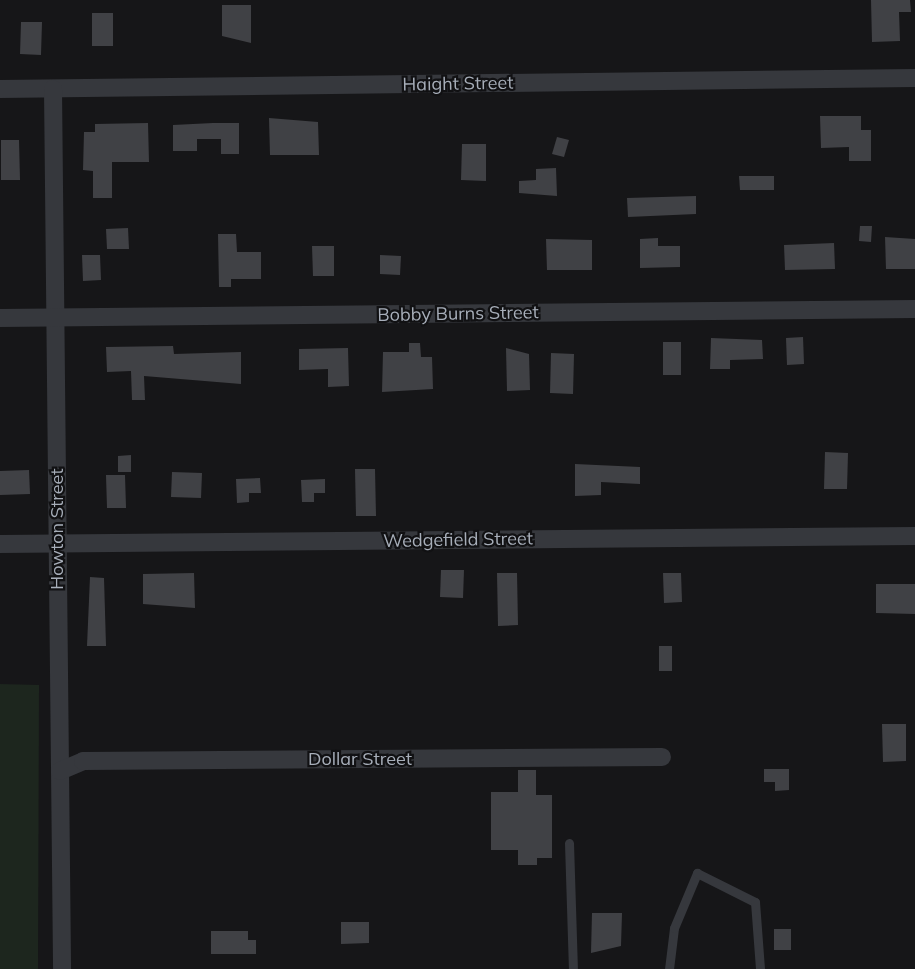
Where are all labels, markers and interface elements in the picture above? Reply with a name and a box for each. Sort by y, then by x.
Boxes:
street label: Haight Street [402,72,514,96]
street label: Bobby Burns Street [377,302,539,326]
street label: Howton Street [46,468,68,590]
street label: Wedgefield Street [383,528,533,552]
street label: Dollar Street [308,748,412,770]

